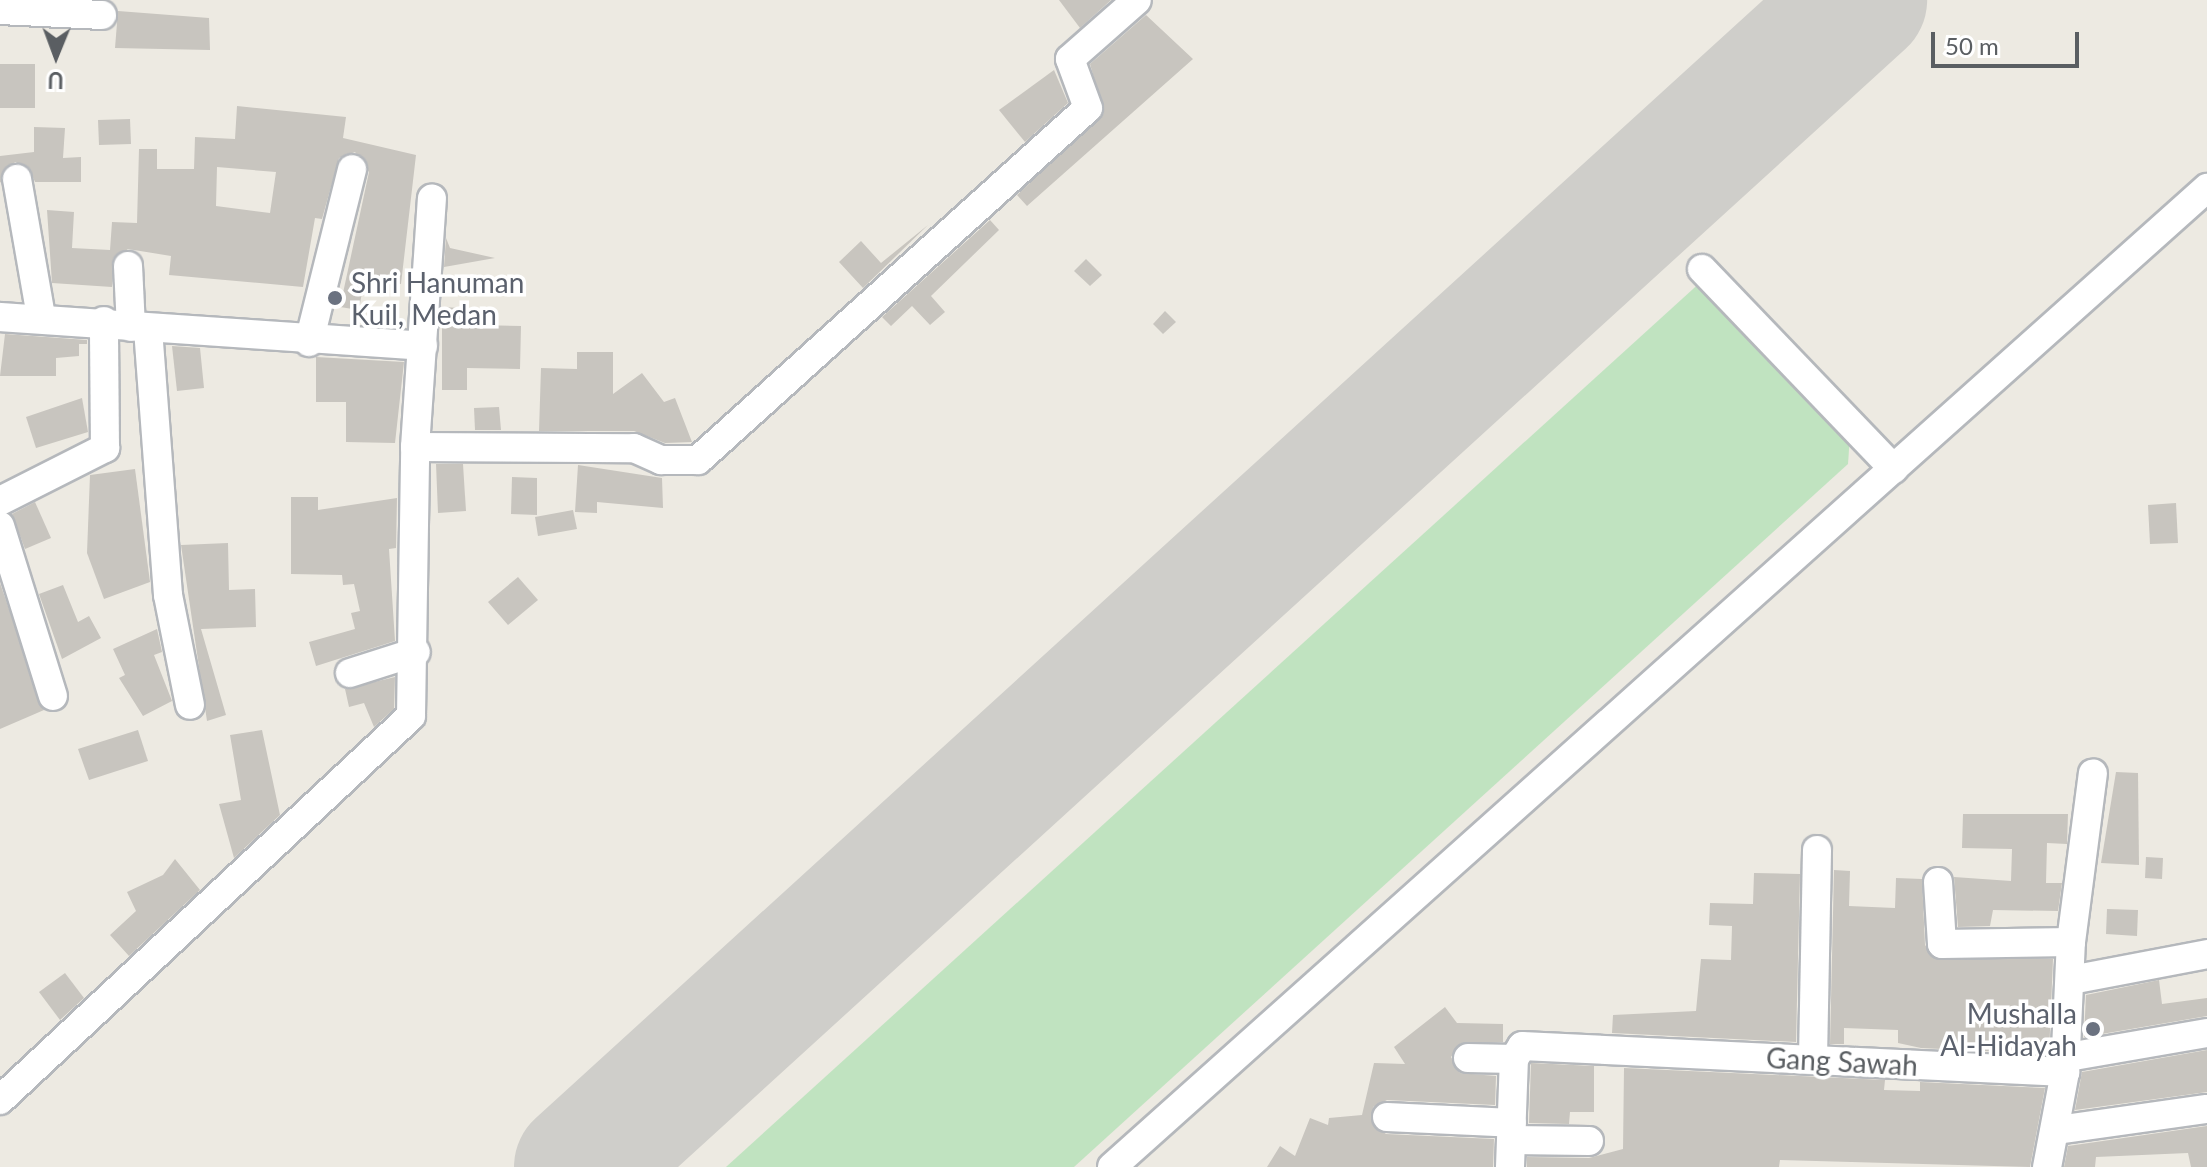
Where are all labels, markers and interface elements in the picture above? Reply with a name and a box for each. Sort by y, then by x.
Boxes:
north arrow [16,16,96,96]
scale bar [1935,16,2083,66]
text: 50 m [1945,31,1999,60]
text: U [47,67,64,94]
place label: Shri Hanuman Kuil, Medan [351,265,524,331]
marker: Shri Hanuman Kuil, Medan [326,289,344,307]
place label: Mushalla Al-Hidayah [1940,996,2077,1062]
marker: Mushalla Al-Hidayah [2084,1020,2102,1038]
street label: Gang Sawah [1765,1040,1919,1082]

